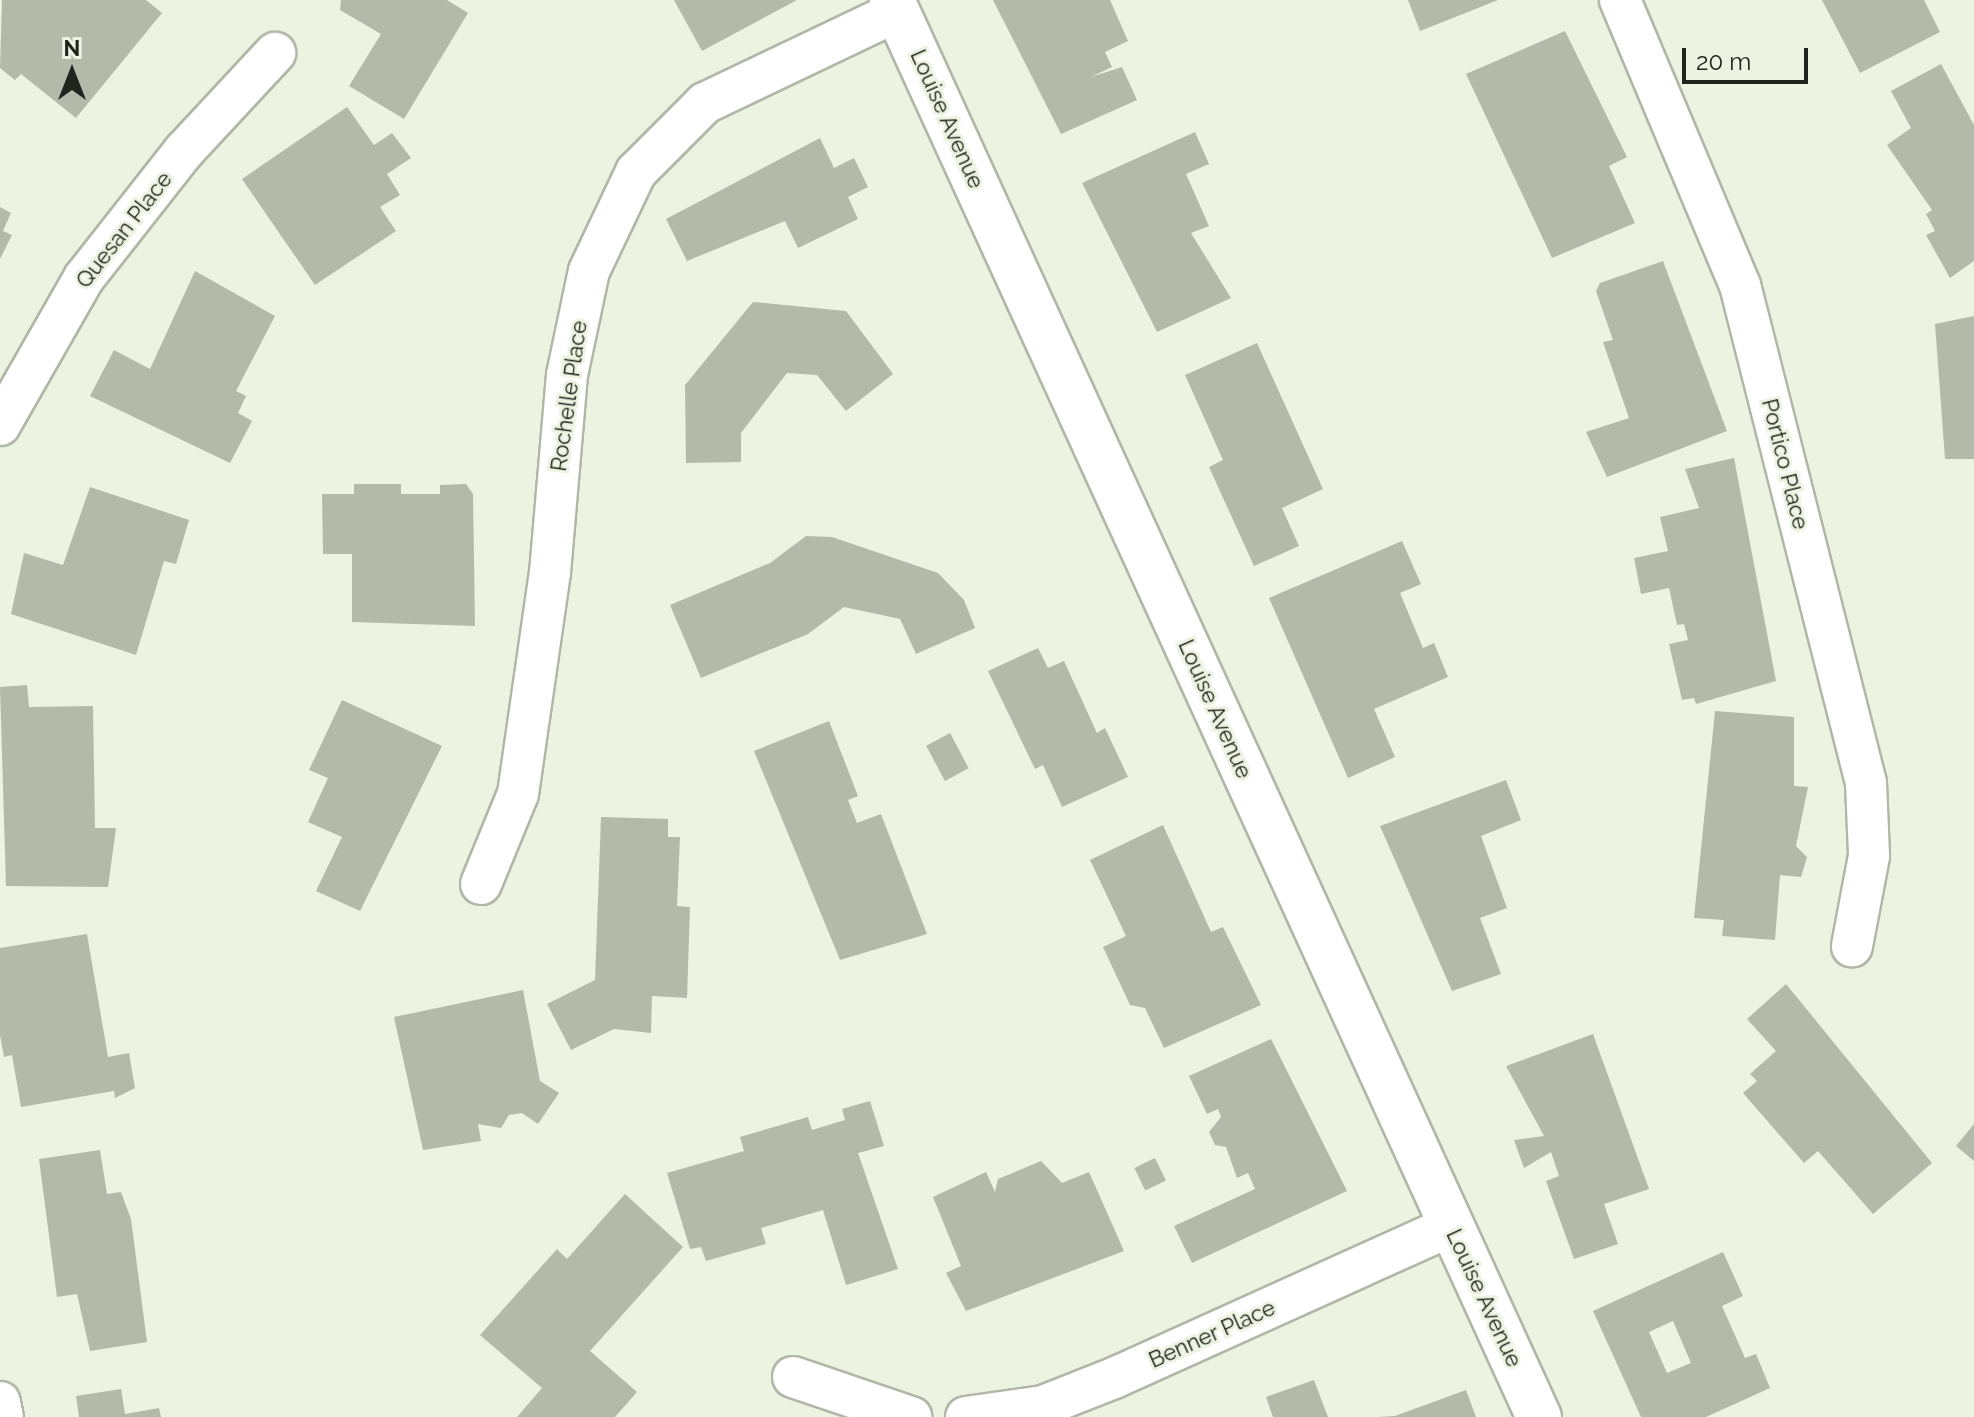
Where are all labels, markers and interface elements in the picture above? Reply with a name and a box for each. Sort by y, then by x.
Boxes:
north arrow [32,32,112,112]
scale bar [1686,32,1812,82]
text: N [64,35,80,61]
street label: Louise Avenue [904,45,990,193]
text: 20 m [1696,47,1751,76]
street label: Quesan Place [70,167,178,293]
street label: Rochelle Place [545,319,593,473]
street label: Portico Place [1756,396,1814,532]
street label: Louise Avenue [1172,635,1258,783]
street label: Louise Avenue [1440,1225,1528,1371]
street label: Benner Place [1145,1294,1279,1374]

